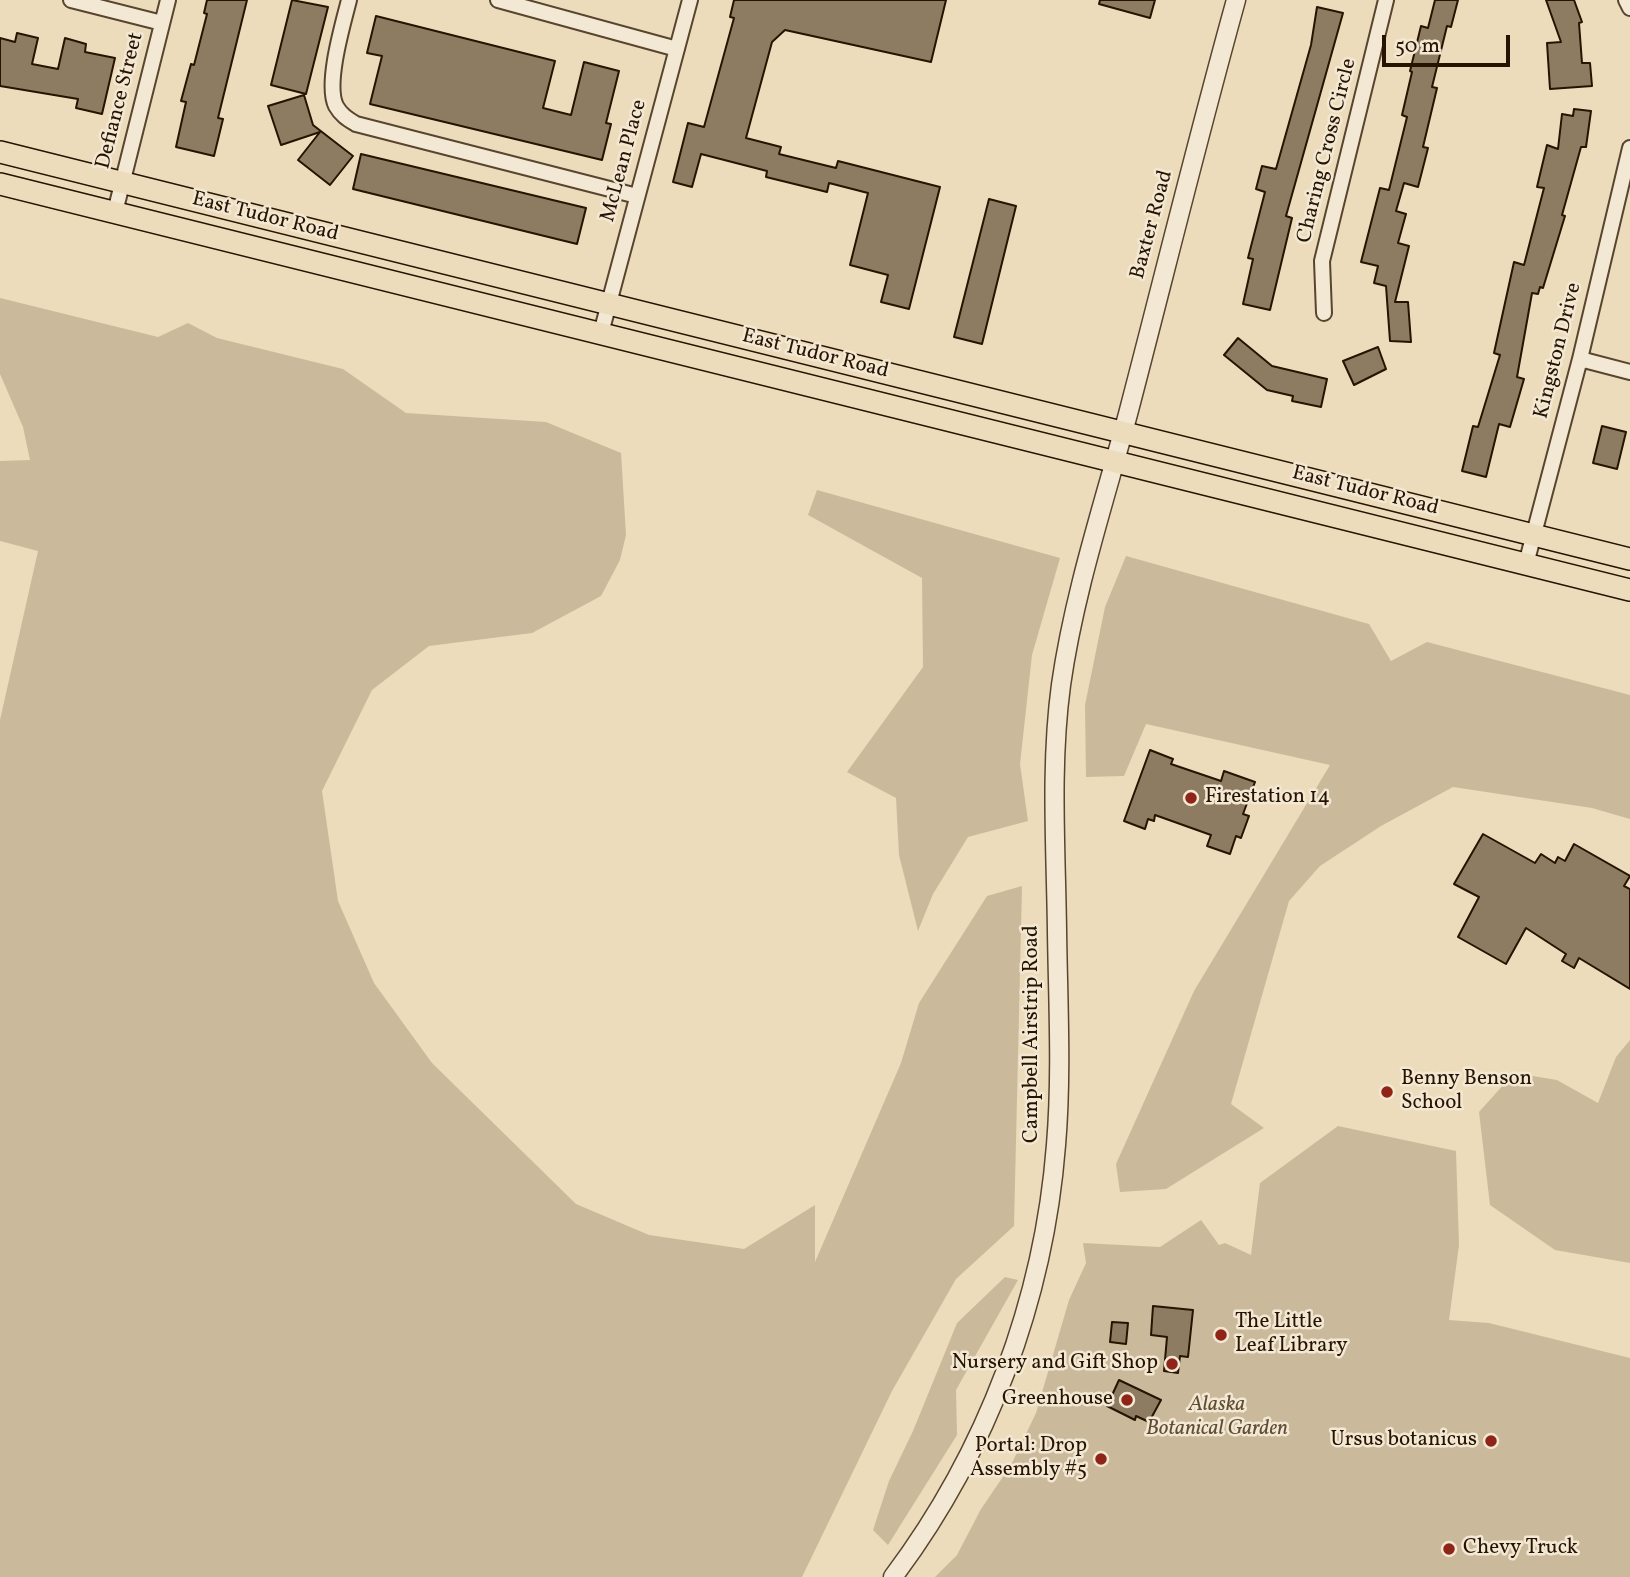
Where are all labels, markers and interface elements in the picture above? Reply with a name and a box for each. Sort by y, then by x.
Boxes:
scale bar [1385,21,1513,65]
street label: Defiance Street [92,30,150,172]
text: 50 m [1395,32,1440,61]
street label: Charing Cross Circle [1293,56,1363,246]
street label: McLean Place [597,97,653,225]
street label: Baxter Road [1126,168,1180,282]
street label: East Tudor Road [189,188,341,248]
street label: Kingston Drive [1530,280,1588,422]
street label: East Tudor Road [739,325,891,385]
street label: East Tudor Road [1289,462,1441,522]
place label: Firestation 14 [1205,785,1330,811]
marker: Firestation 14 [1183,790,1199,806]
street label: Campbell Airstrip Road [1020,925,1046,1143]
place label: Benny Benson School [1401,1067,1532,1117]
marker: Benny Benson School [1379,1084,1395,1100]
place label: The Little Leaf Library [1235,1310,1348,1360]
marker: The Little Leaf Library [1213,1327,1229,1343]
place label: Nursery and Gift Shop [952,1351,1158,1377]
marker: Nursery and Gift Shop [1164,1356,1180,1372]
place label: Greenhouse [1002,1387,1113,1413]
marker: Greenhouse [1119,1392,1135,1408]
park label: Alaska Botanical Garden [1146,1393,1288,1443]
place label: Ursus botanicus [1330,1428,1477,1454]
marker: Ursus botanicus [1483,1433,1499,1449]
place label: Portal: Drop Assembly #5 [970,1434,1087,1484]
marker: Portal: Drop Assembly #5 [1093,1451,1109,1467]
place label: Chevy Truck [1463,1536,1578,1562]
marker: Chevy Truck [1441,1541,1457,1557]

